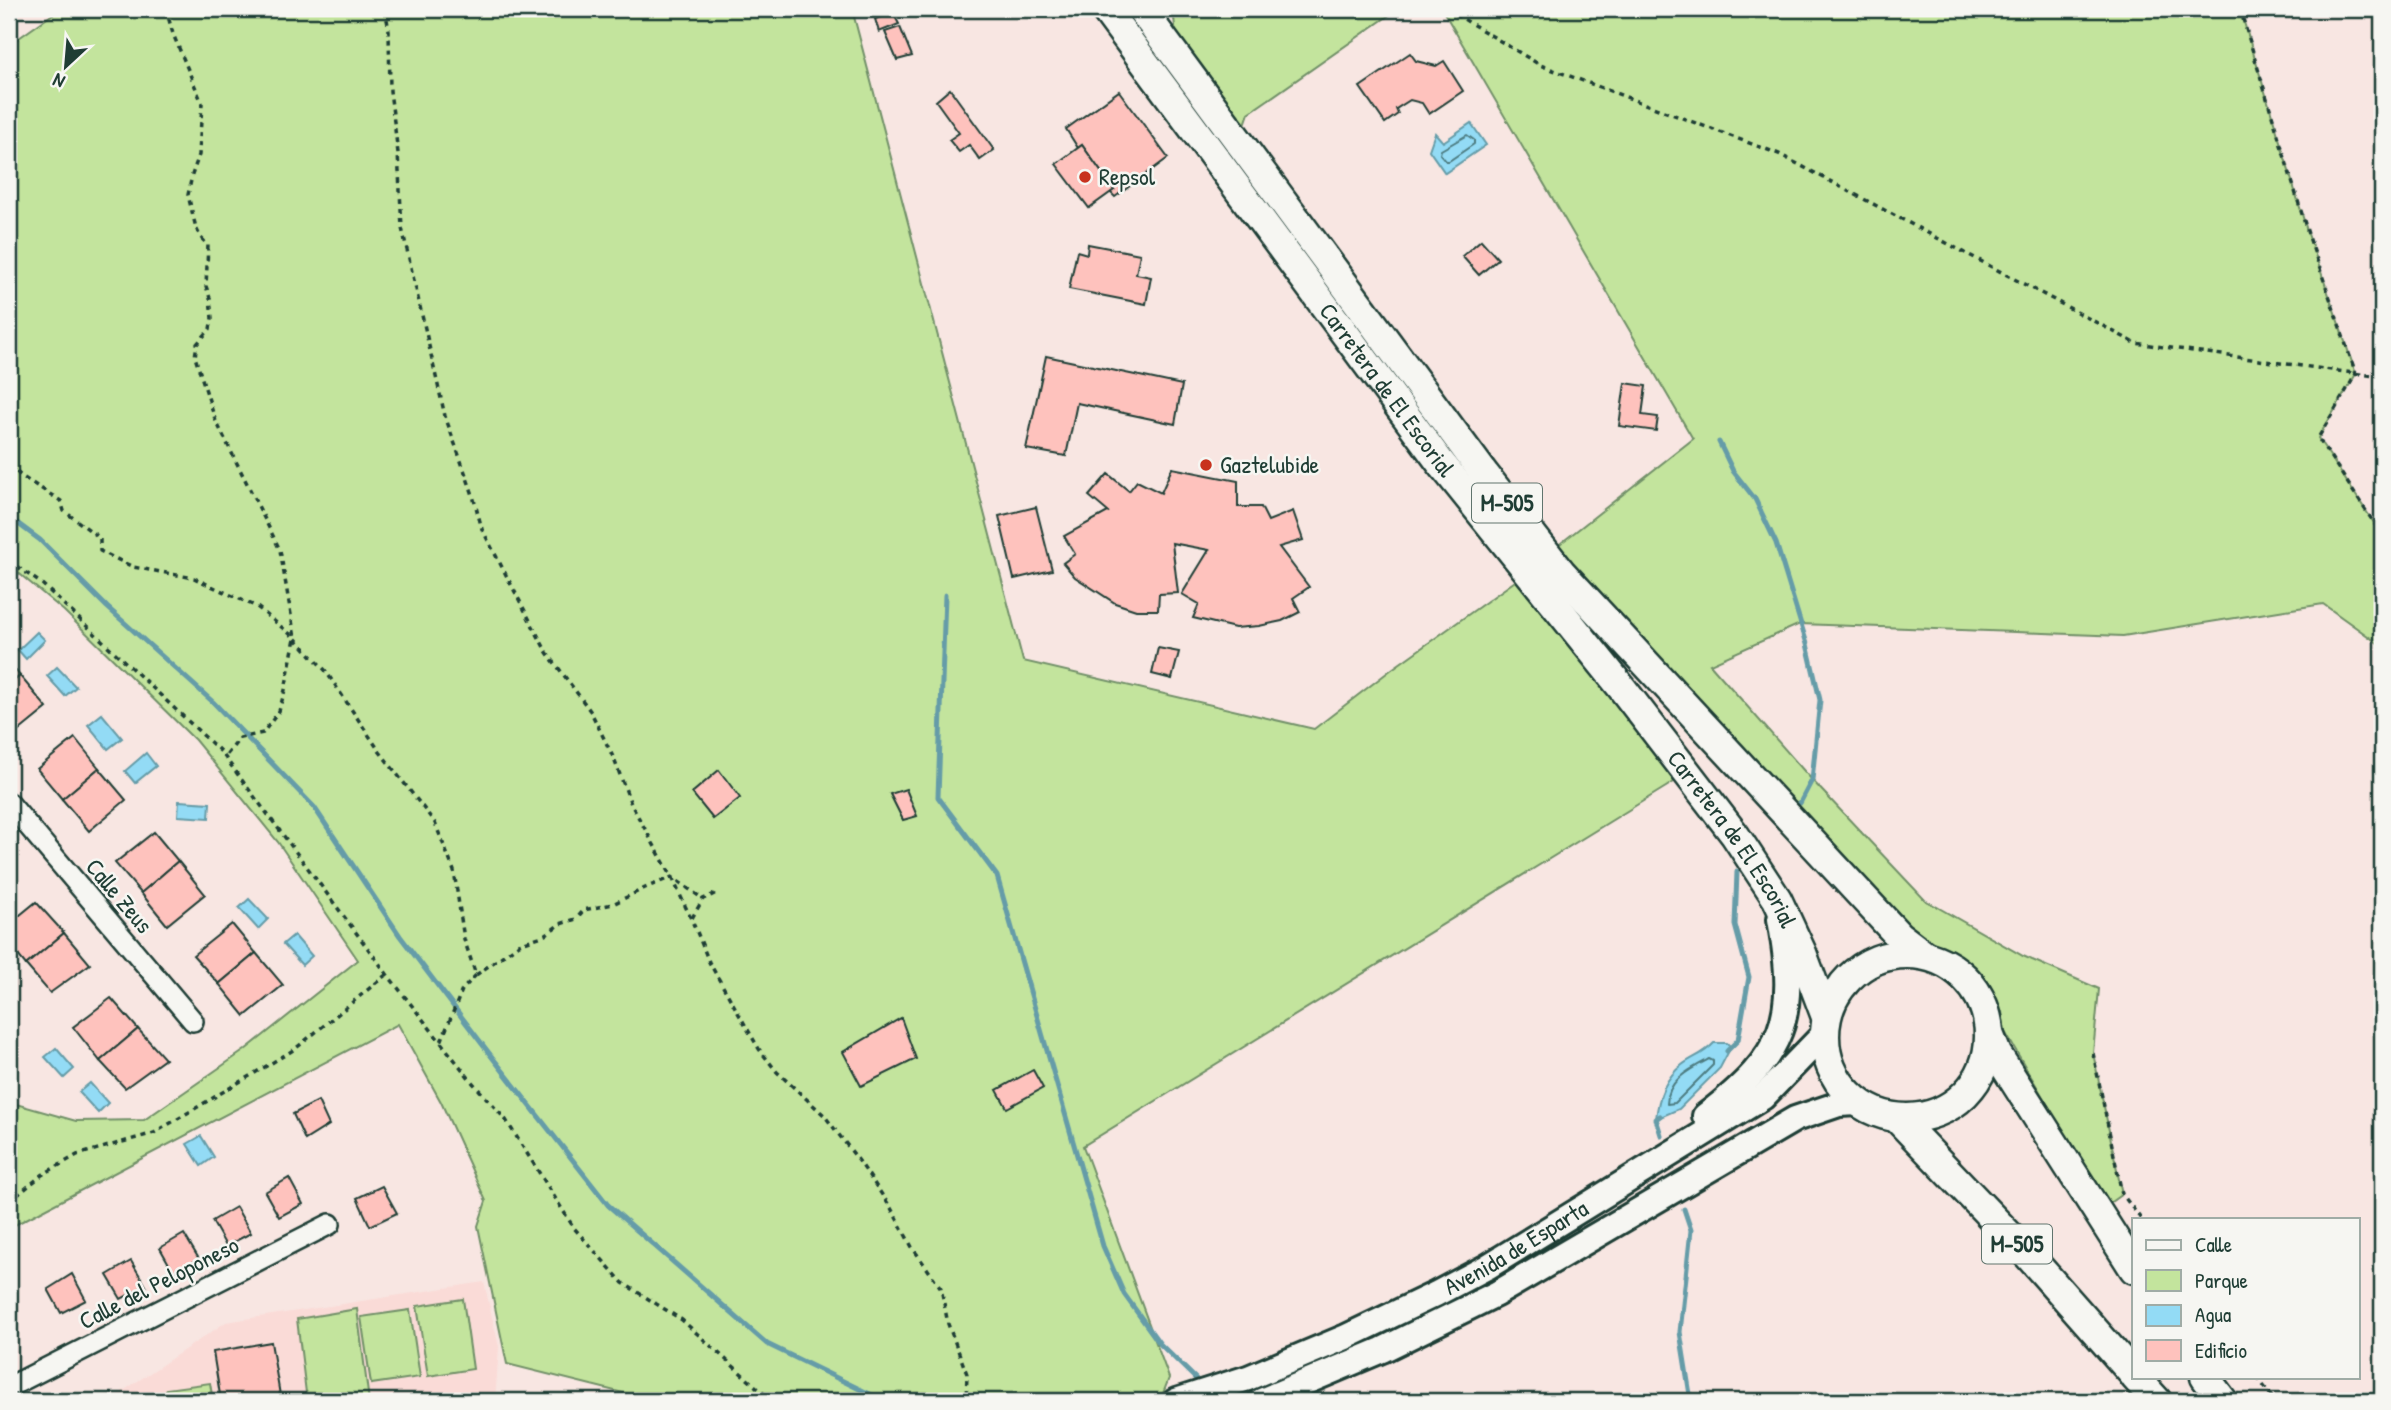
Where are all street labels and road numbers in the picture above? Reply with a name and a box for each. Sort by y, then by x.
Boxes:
street label: Carretera de El Escorial [1313,296,1463,484]
road number: M-505 [1472,484,1542,523]
street label: Carretera de El Escorial [1661,743,1805,933]
street label: Calle Zeus [79,851,160,940]
street label: Avenida de Esparta [1438,1192,1594,1302]
road number: M-505 [1982,1224,2052,1264]
street label: Calle del Peloponeso [73,1228,244,1336]

